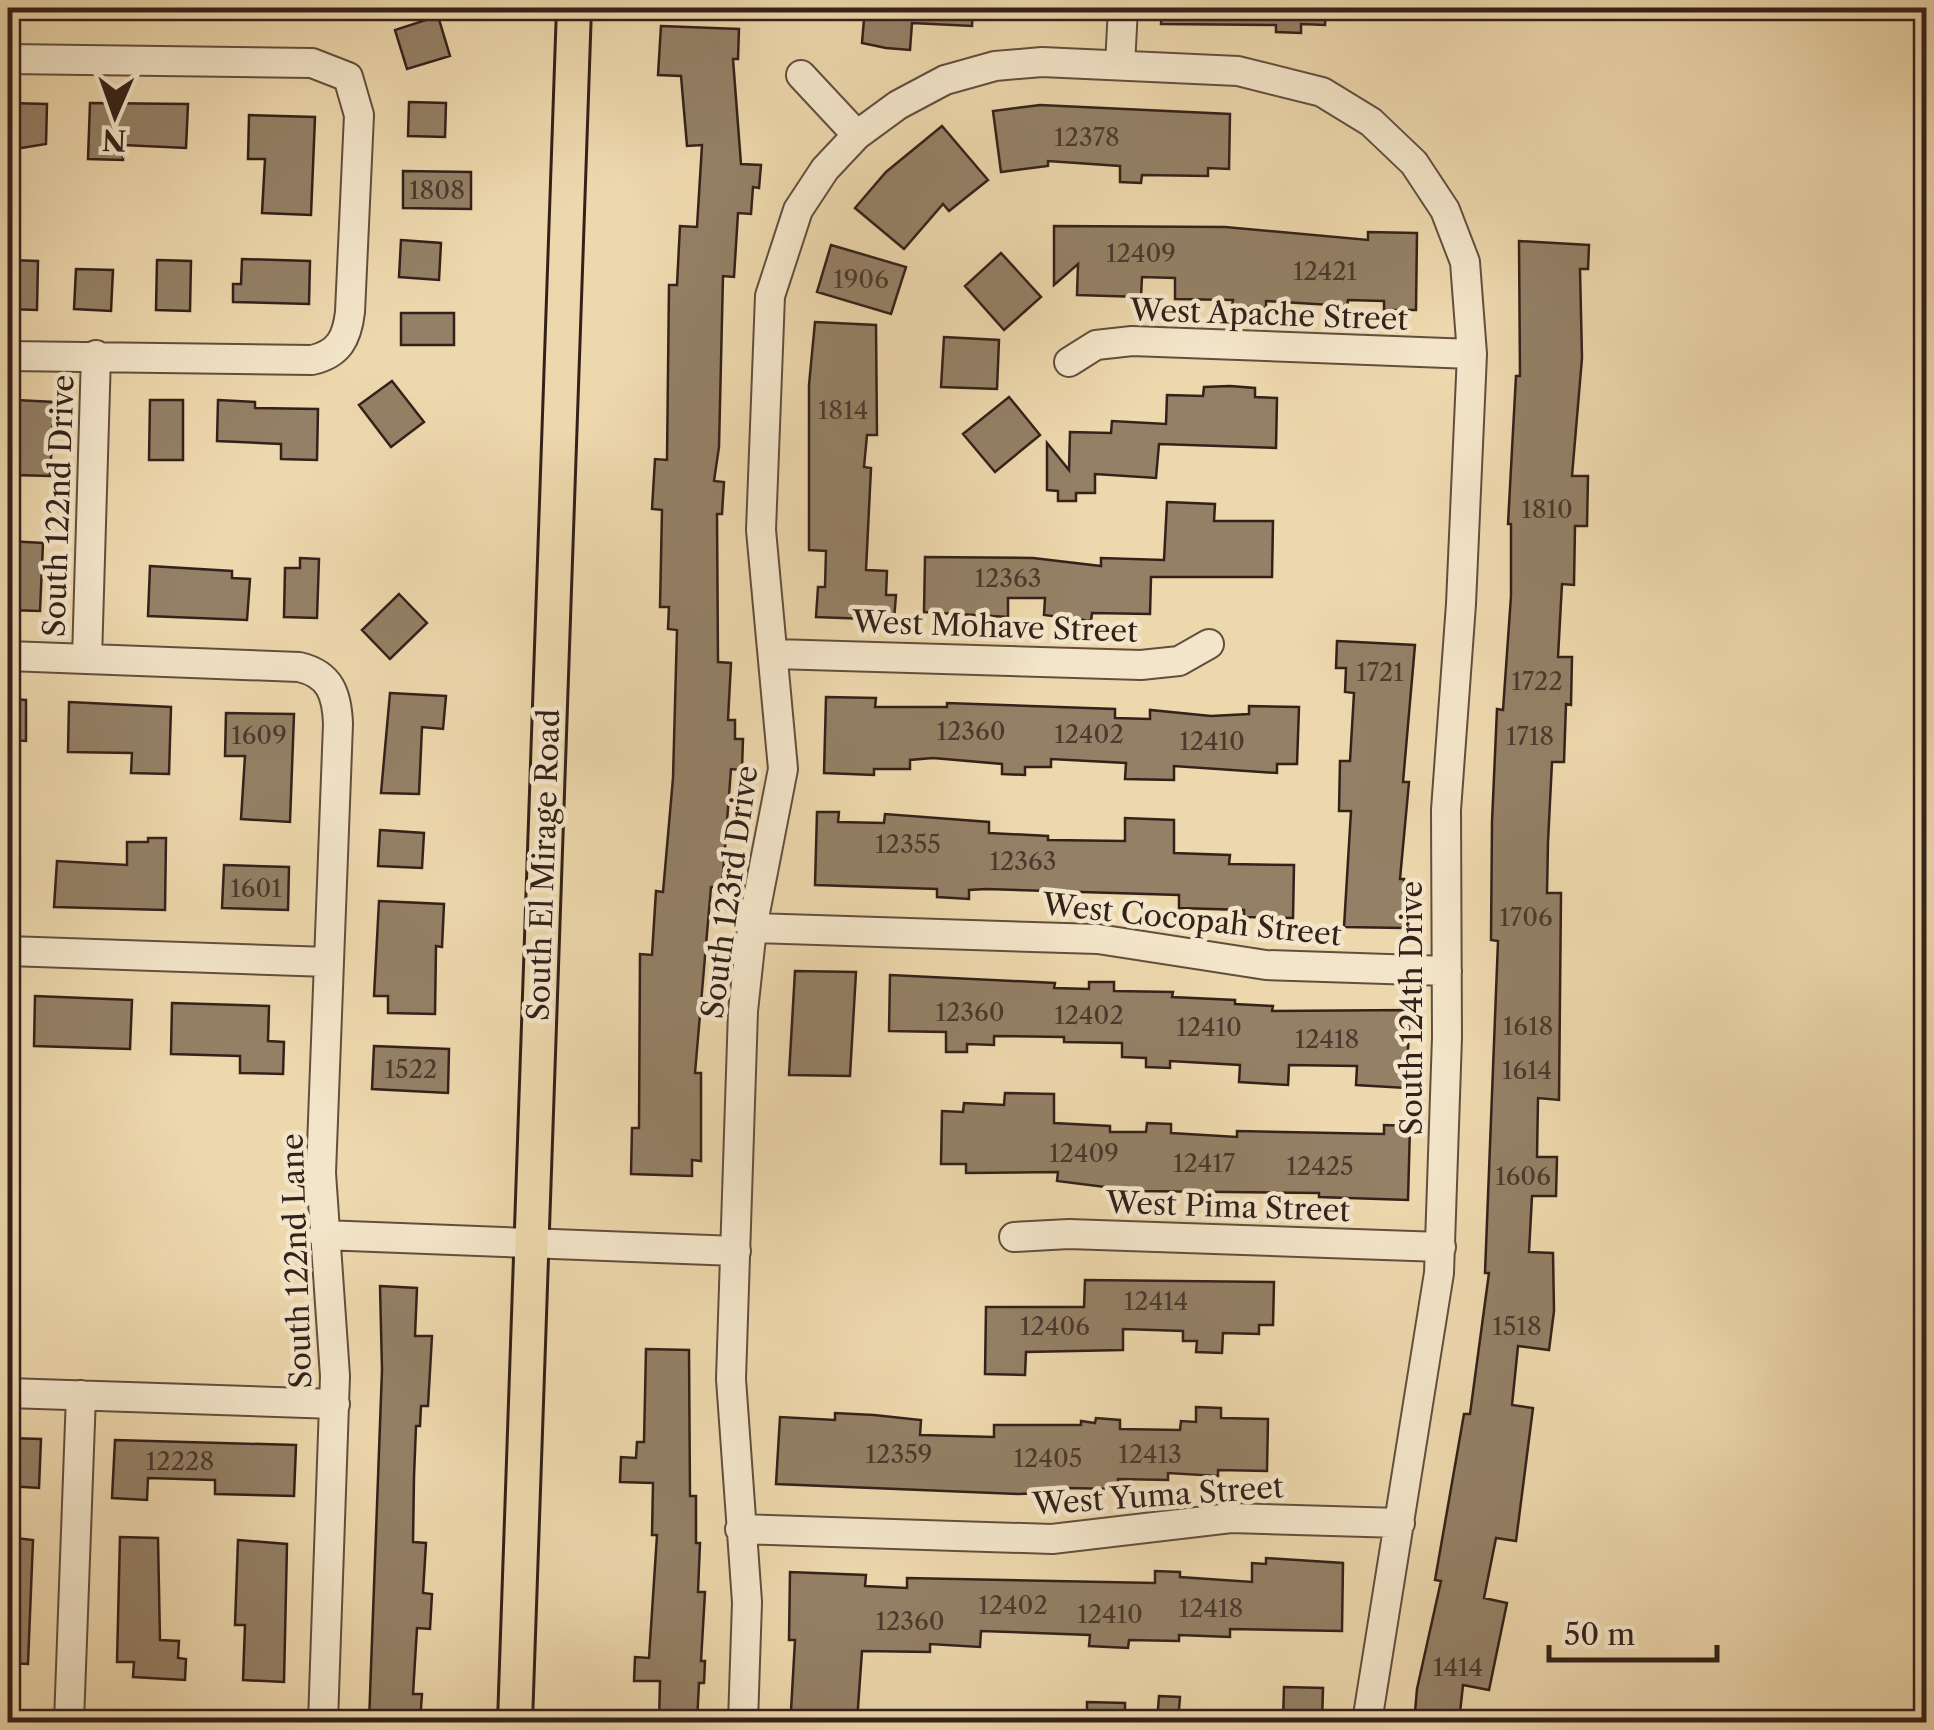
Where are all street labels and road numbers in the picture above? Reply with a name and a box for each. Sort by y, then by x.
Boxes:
street label: West Apache Street [1128,291,1409,338]
street label: South 122nd Drive [35,374,82,638]
street label: West Mohave Street [851,603,1139,650]
street label: South El Mirage Road [520,708,567,1022]
street label: South 123rd Drive [693,763,766,1021]
street label: South 124th Drive [1393,881,1430,1135]
street label: West Cocopah Street [1040,885,1344,954]
street label: South 122nd Lane [274,1133,319,1389]
street label: West Pima Street [1104,1184,1351,1229]
street label: West Yuma Street [1030,1468,1285,1523]

